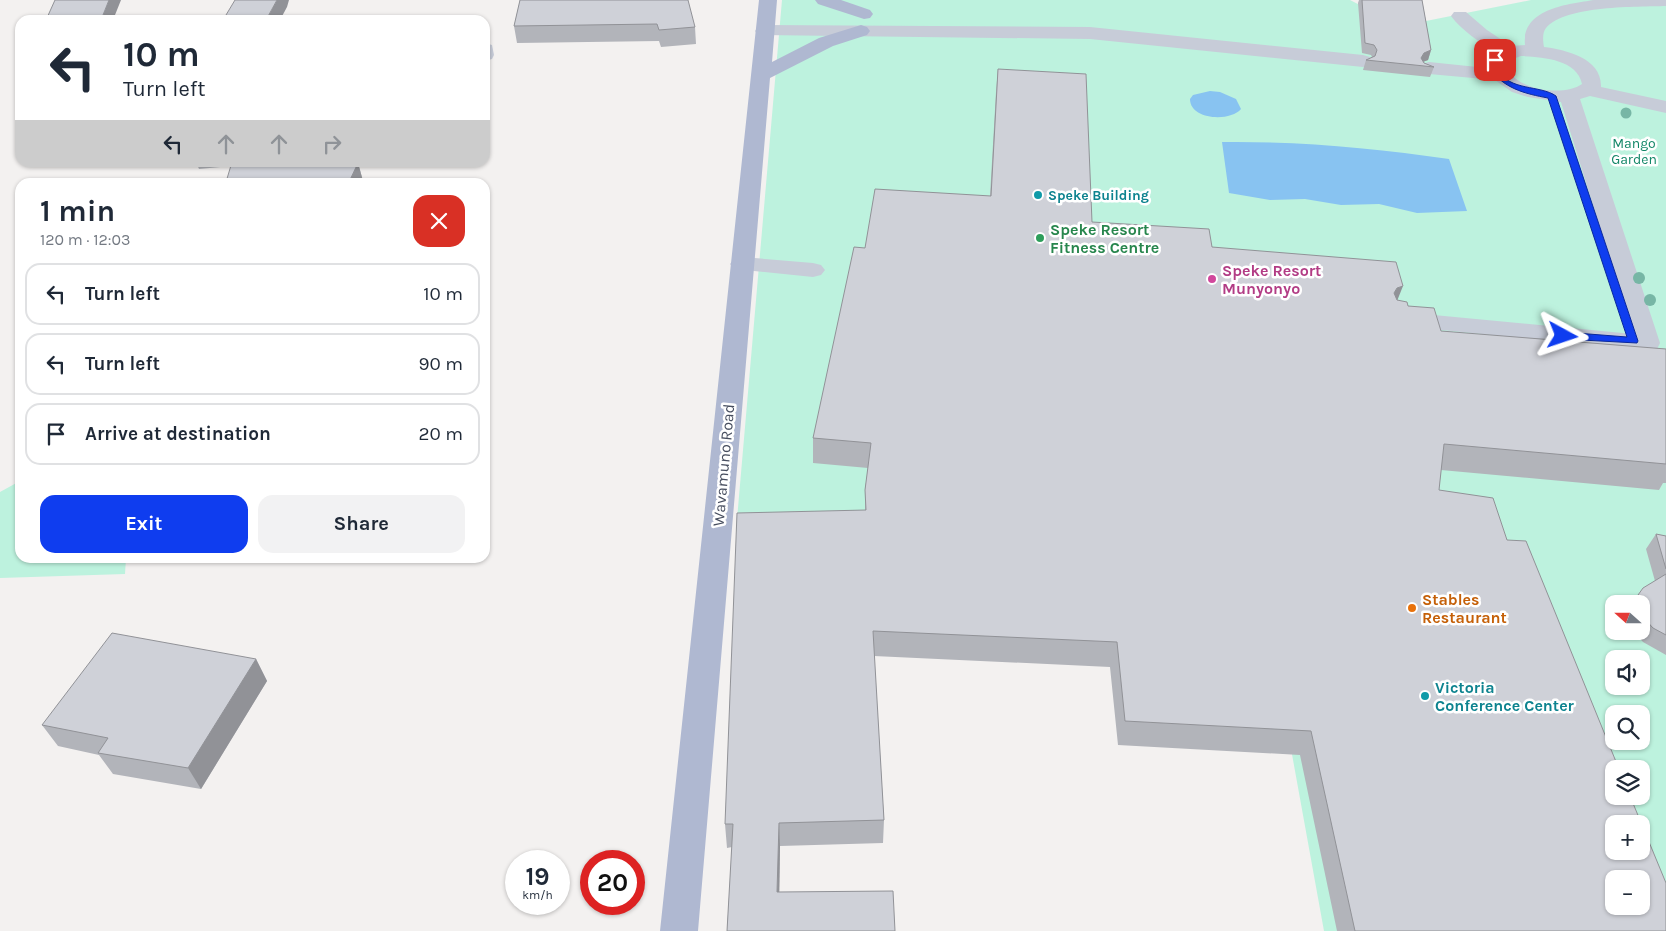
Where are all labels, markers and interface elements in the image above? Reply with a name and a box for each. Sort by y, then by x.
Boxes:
text: 10 m [123,34,200,75]
icon: left [40,35,105,100]
pin [1474,39,1516,81]
icon: arrive [1481,46,1509,74]
text: Turn left [123,76,206,102]
icon: left [159,130,187,158]
icon: ahead [212,130,240,158]
icon: ahead [265,130,293,158]
icon: right [318,130,346,158]
park label: Mango Garden [1611,135,1657,168]
place label: Speke Building [1048,187,1149,204]
marker: Speke Building [1032,189,1044,201]
text: 1 min [40,193,115,229]
button: close [413,195,465,247]
place label: Speke Resort Fitness Centre [1050,220,1159,257]
text: 120 m · 12:03 [40,230,130,249]
marker: Speke Resort Fitness Centre [1034,232,1046,244]
place label: Speke Resort Munyonyo [1222,261,1321,298]
marker: Speke Resort Munyonyo [1206,273,1218,285]
icon: left [42,280,70,308]
text: Turn left [85,283,160,305]
text: 10 m [423,283,463,305]
position arrow [1536,309,1588,361]
icon: left [42,350,70,378]
text: Turn left [85,353,160,375]
text: 90 m [418,353,463,375]
street label: Wavamuno Road [709,403,738,527]
icon: arrive [42,420,70,448]
text: Arrive at destination [85,423,271,445]
text: 20 m [418,423,463,445]
button: Exit [40,495,248,553]
button: Share [258,495,465,553]
place label: Stables Restaurant [1422,590,1507,627]
north arrow [1605,595,1650,640]
map controls [1605,595,1650,915]
marker: Stables Restaurant [1406,602,1418,614]
button: sound [1605,650,1650,695]
place label: Victoria Conference Center [1435,678,1575,715]
marker: Victoria Conference Center [1419,690,1431,702]
button: search [1605,705,1650,750]
button: layers [1605,760,1650,805]
button: + [1605,815,1650,860]
speed limit sign: 20 [580,850,645,915]
text: 19 [525,862,550,891]
button: − [1605,870,1650,915]
text: km/h [522,888,553,902]

